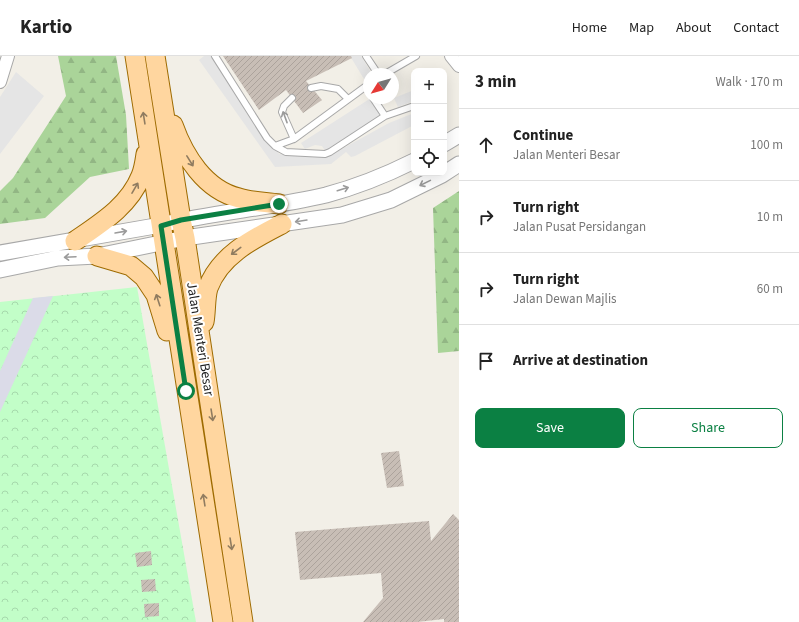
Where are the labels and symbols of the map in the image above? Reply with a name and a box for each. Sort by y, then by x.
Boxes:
north arrow [363,68,399,104]
one-way arrow [281,111,288,124]
one-way arrow [140,112,148,125]
one-way arrow [186,155,195,166]
one-way arrow [419,180,431,187]
one-way arrow [132,182,140,194]
one-way arrow [336,185,349,192]
route end [270,195,288,213]
one-way arrow [295,217,308,225]
one-way arrow [114,228,127,236]
one-way arrow [231,247,242,255]
one-way arrow [64,254,77,261]
street label: Jalan Menteri Besar [181,281,219,398]
one-way arrow [154,294,161,307]
route start [177,382,195,400]
one-way arrow [208,408,216,421]
one-way arrow [200,494,208,507]
one-way arrow [227,537,235,550]

